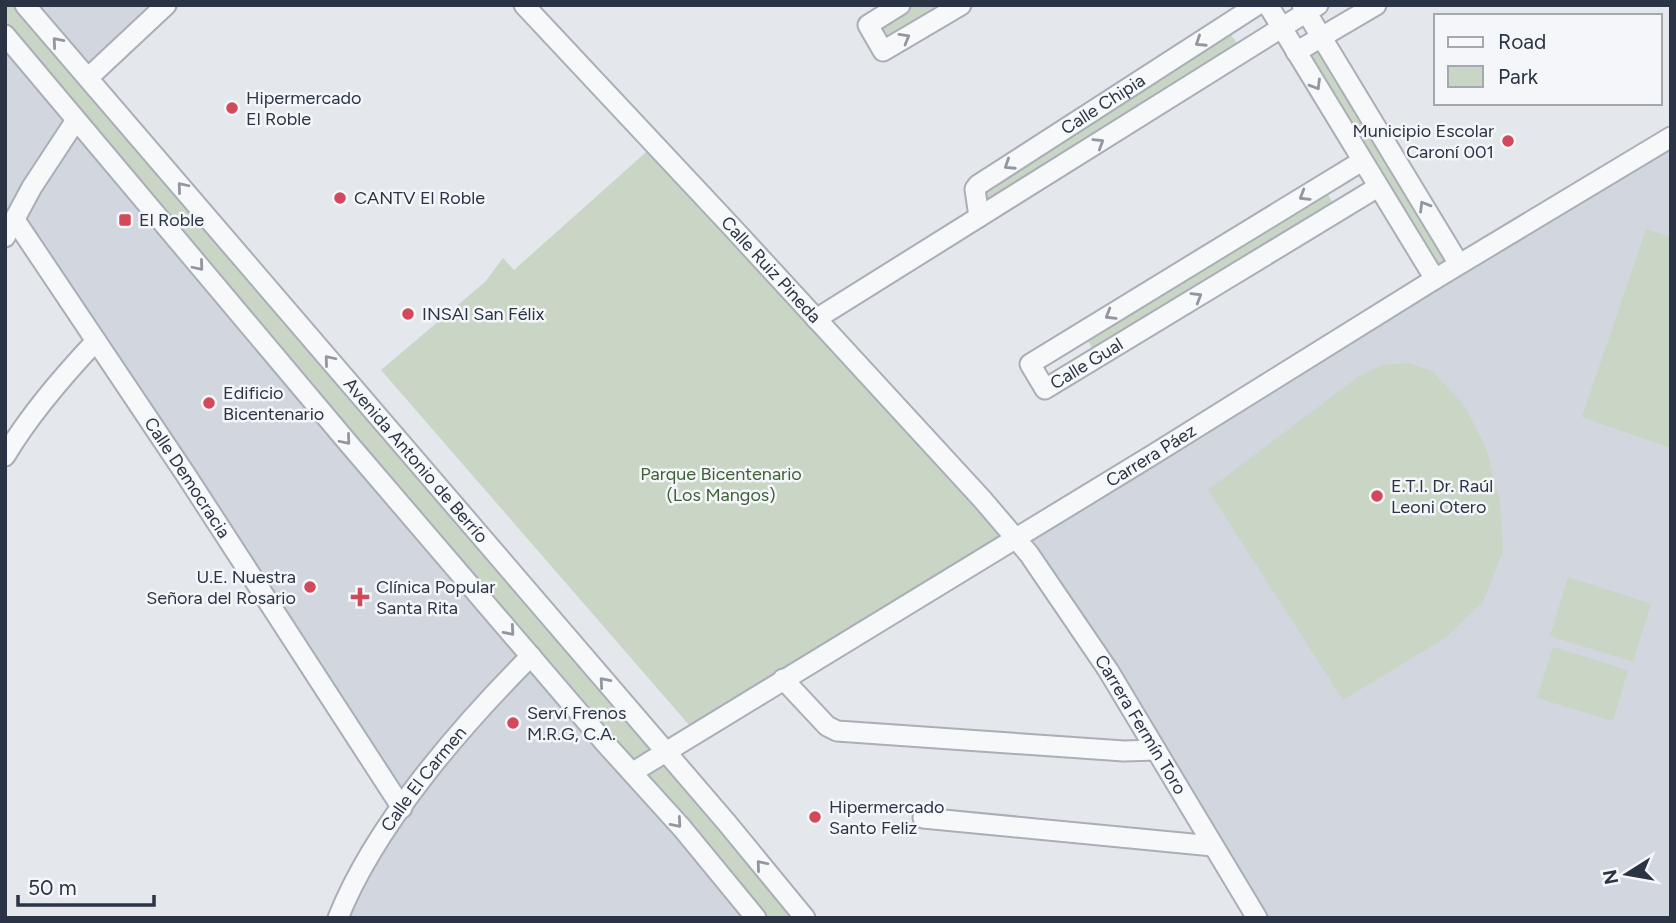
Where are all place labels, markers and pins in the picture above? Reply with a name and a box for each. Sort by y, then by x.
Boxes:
place label: Hipermercado El Roble [246,87,361,130]
marker: Hipermercado El Roble [224,100,240,116]
place label: Municipio Escolar Caroní 001 [1352,120,1494,163]
marker: Municipio Escolar Caroní 001 [1500,133,1516,149]
place label: CANTV El Roble [354,187,485,209]
marker: CANTV El Roble [332,190,348,206]
place label: El Roble [139,209,204,231]
marker: El Roble [117,212,133,228]
place label: INSAI San Félix [422,303,545,325]
marker: INSAI San Félix [400,306,416,322]
place label: Edificio Bicentenario [223,382,324,425]
marker: Edificio Bicentenario [201,395,217,411]
place label: E.T.I. Dr. Raúl Leoni Otero [1391,475,1493,518]
marker: E.T.I. Dr. Raúl Leoni Otero [1369,488,1385,504]
place label: U.E. Nuestra Señora del Rosario [146,566,296,609]
place label: Clínica Popular Santa Rita [376,576,495,619]
marker: U.E. Nuestra Señora del Rosario [302,579,318,595]
marker: Clínica Popular Santa Rita [350,587,370,607]
place label: Serví Frenos M.R.G, C.A. [527,702,626,745]
marker: Serví Frenos M.R.G, C.A. [505,715,521,731]
place label: Hipermercado Santo Feliz [829,796,944,839]
marker: Hipermercado Santo Feliz [807,809,823,825]

